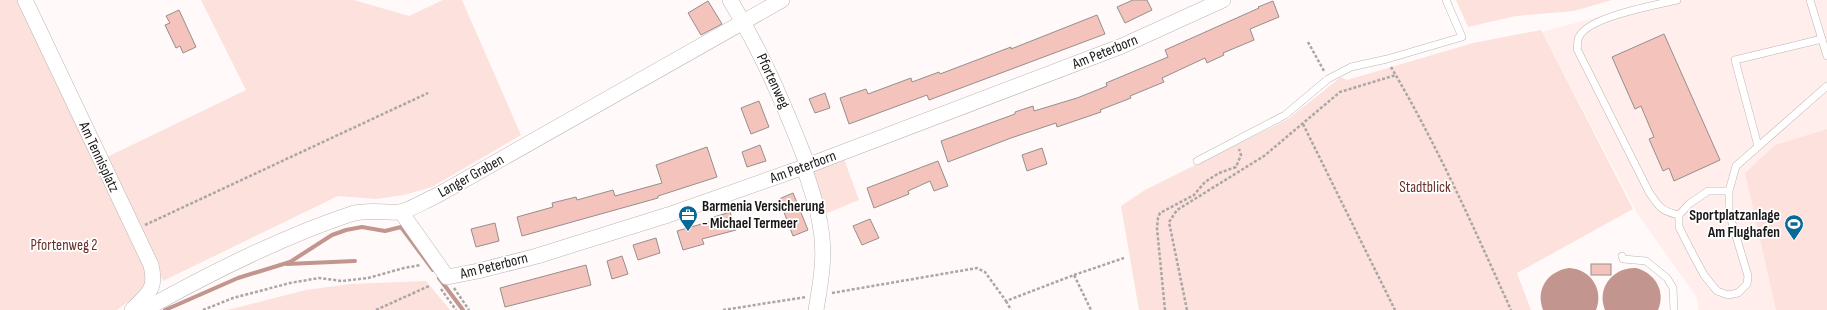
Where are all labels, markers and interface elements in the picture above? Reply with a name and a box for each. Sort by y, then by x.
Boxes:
street label: Am Peterborn [1069,30,1141,74]
street label: Pfortenweg [752,50,794,112]
street label: Am Tennisplatz [74,118,124,196]
street label: Am Peterborn [766,146,839,188]
street label: Langer Graben [435,150,507,202]
park label: Stadtblick [1399,178,1451,197]
place label: Barmenia Versicherung - Michael Termeer [702,197,825,233]
office icon: Barmenia Versicherung - Michael Termeer [677,204,699,232]
place label: Sportplatzanlage Am Flughafen [1689,206,1780,242]
sports icon: Sportplatzanlage Am Flughafen [1783,213,1805,241]
park label: Pfortenweg 2 [30,236,98,255]
street label: Am Peterborn [457,248,530,284]

